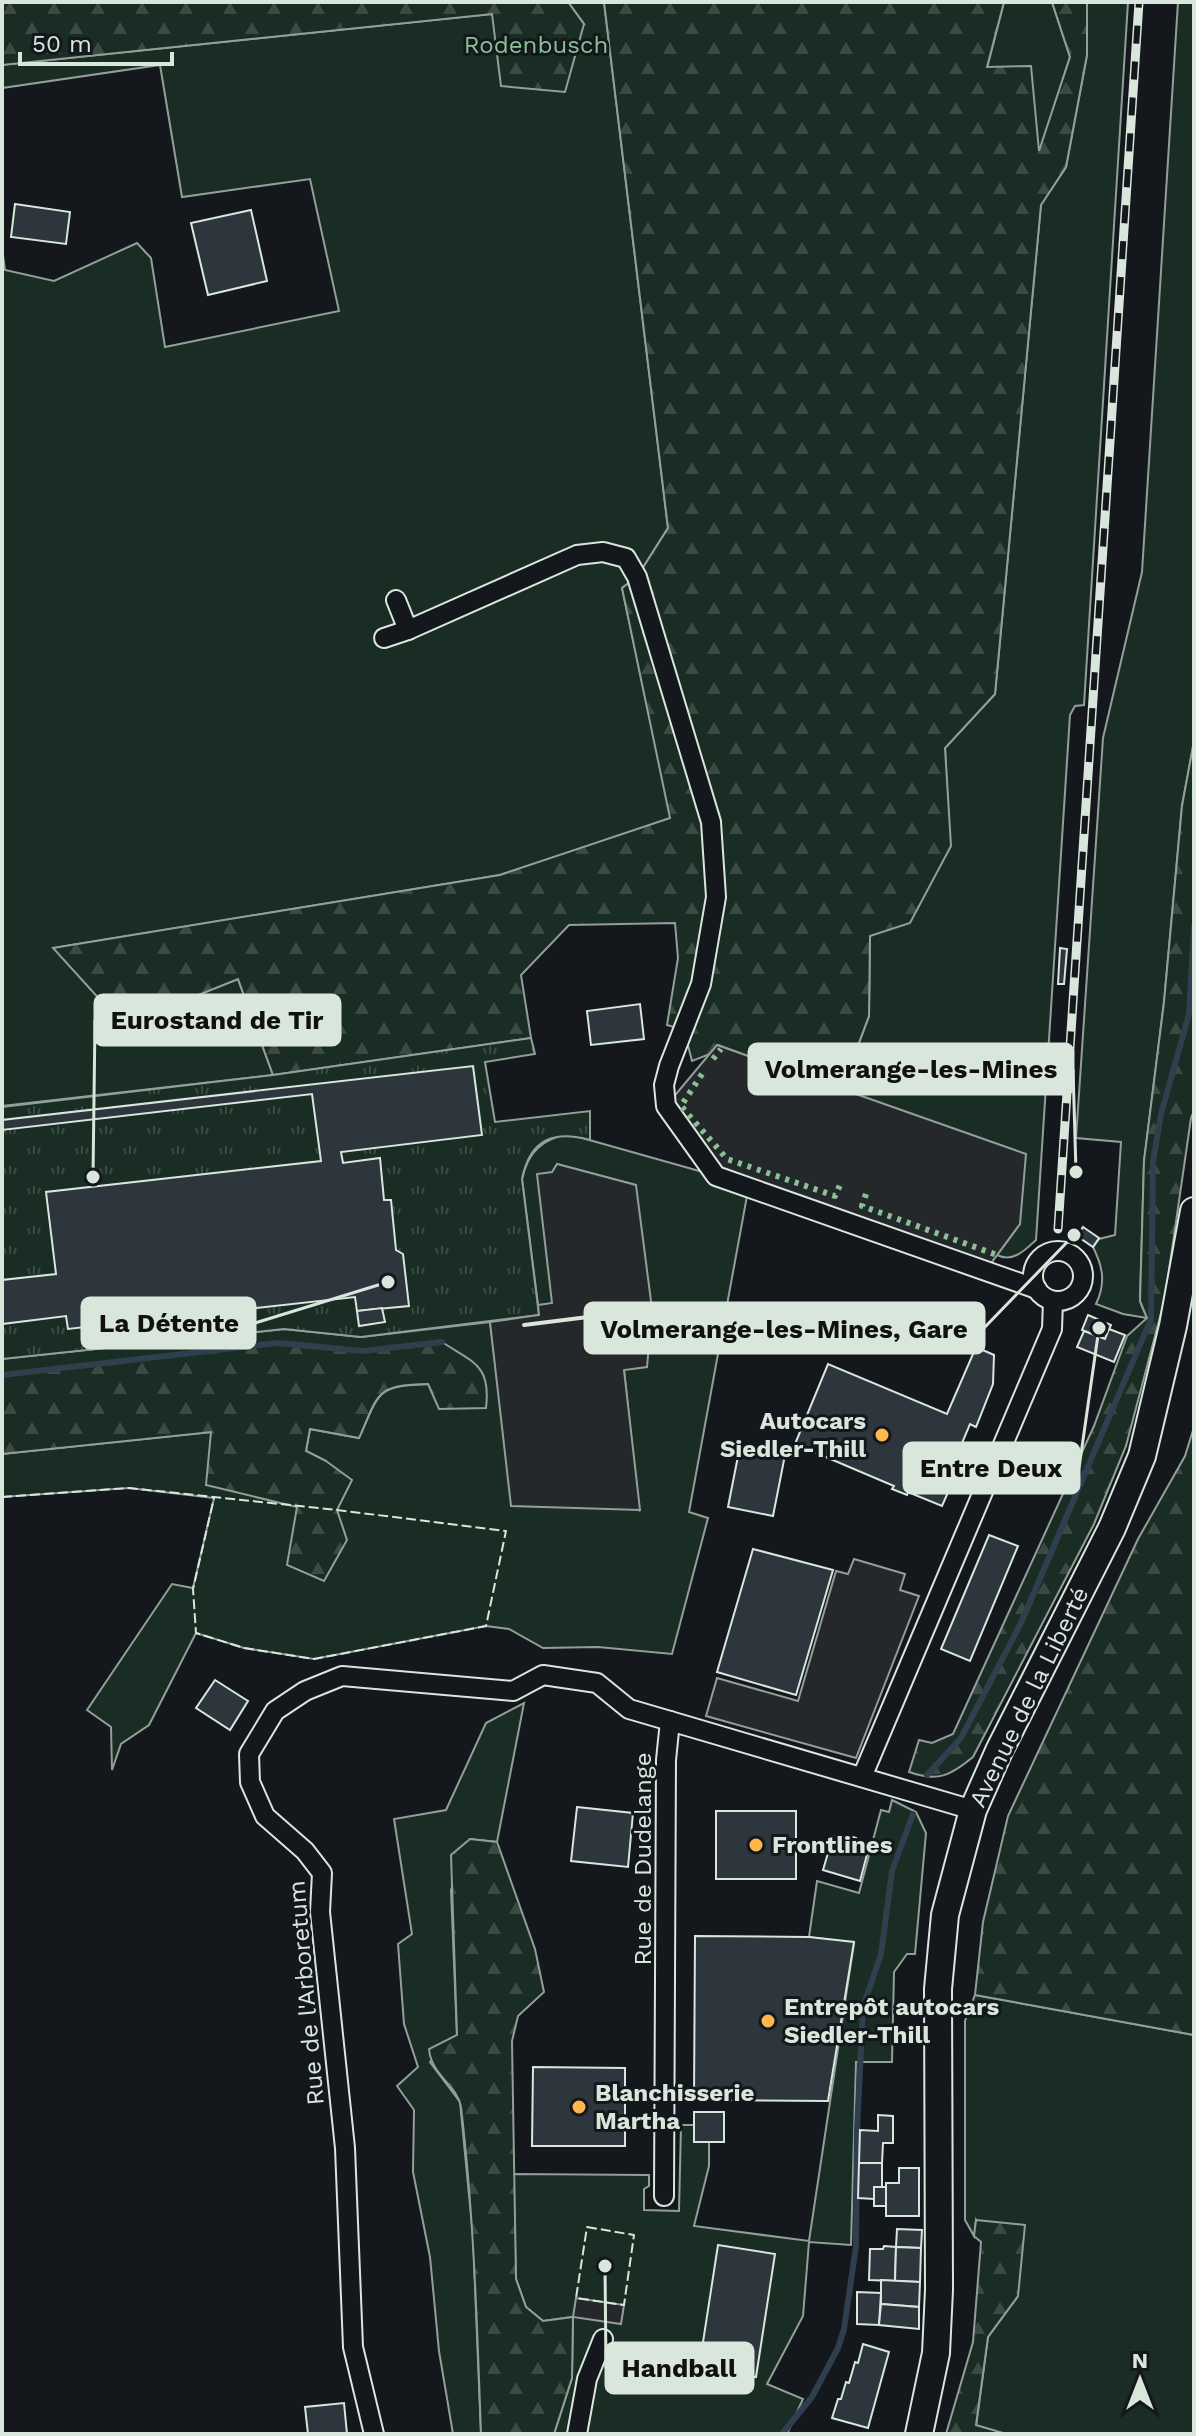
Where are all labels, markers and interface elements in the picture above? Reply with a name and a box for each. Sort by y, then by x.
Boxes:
scale bar [20,16,172,66]
text: 50 m [32,30,92,58]
park label: Rodenbusch [464,31,608,59]
callout: Eurostand de Tir [95,995,340,1045]
text: Eurostand de Tir [110,1005,324,1035]
callout: Volmerange-les-Mines [749,1044,1073,1094]
text: Volmerange-les-Mines [765,1054,1058,1084]
callout: La Détente [82,1298,255,1348]
callout: Volmerange-les-Mines, Gare [585,1303,984,1353]
text: La Détente [99,1308,239,1338]
text: Volmerange-les-Mines, Gare [600,1314,968,1344]
place label: Autocars Siedler-Thill [720,1407,866,1463]
marker: Autocars Siedler-Thill [873,1426,891,1444]
callout: Entre Deux [904,1443,1079,1493]
text: Entre Deux [920,1453,1063,1483]
street label: Avenue de la Liberté [964,1582,1094,1812]
street label: Rue de Dudelange [629,1752,657,1966]
place label: Frontlines [772,1831,893,1859]
marker: Frontlines [747,1836,765,1854]
street label: Rue de l'Arboretum [282,1880,330,2106]
place label: Entrepôt autocars Siedler-Thill [784,1993,999,2049]
marker: Entrepôt autocars Siedler-Thill [759,2012,777,2030]
place label: Blanchisserie Martha [595,2079,754,2135]
marker: Blanchisserie Martha [570,2098,588,2116]
north arrow [1100,2340,1180,2420]
callout: Handball [606,2343,753,2393]
text: N [1132,2348,1148,2373]
text: Handball [622,2353,737,2383]

